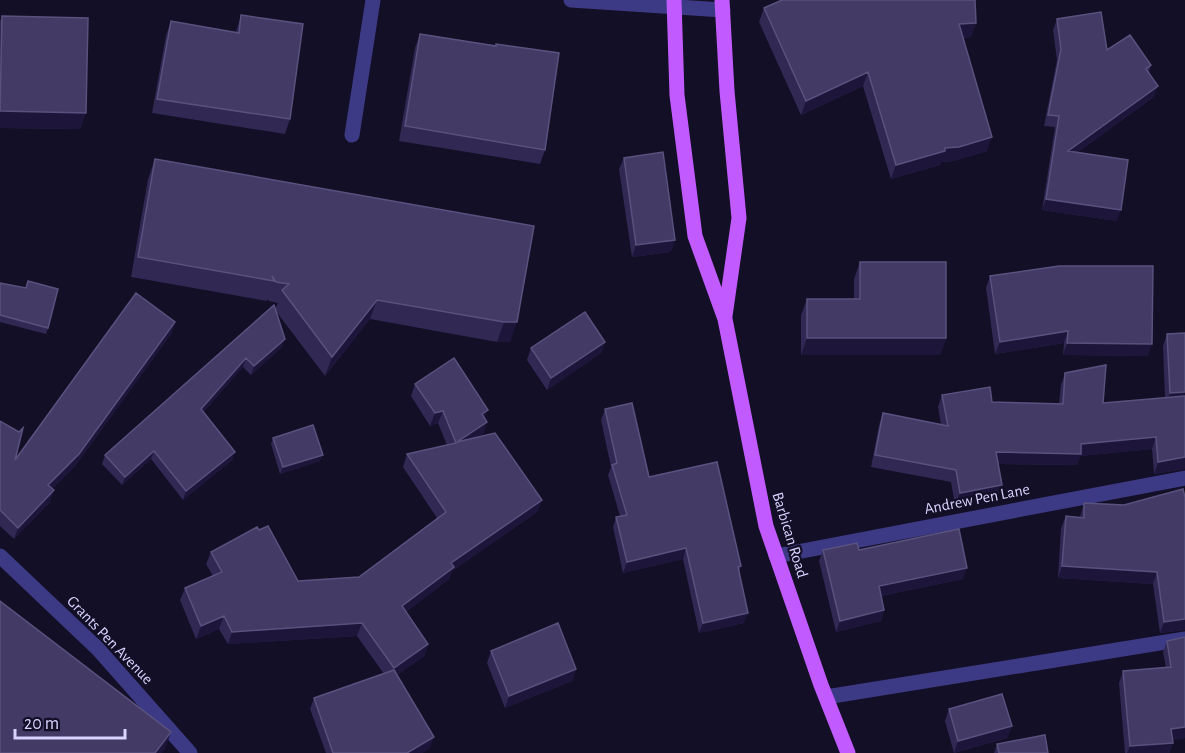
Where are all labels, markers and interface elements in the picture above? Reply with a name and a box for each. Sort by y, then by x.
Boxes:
street label: Andrew Pen Lane [923,481,1031,517]
street label: Barbican Road [769,490,811,580]
street label: Grants Pen Avenue [64,593,156,687]
scale bar [15,702,124,740]
text: 20 m [24,715,59,733]

